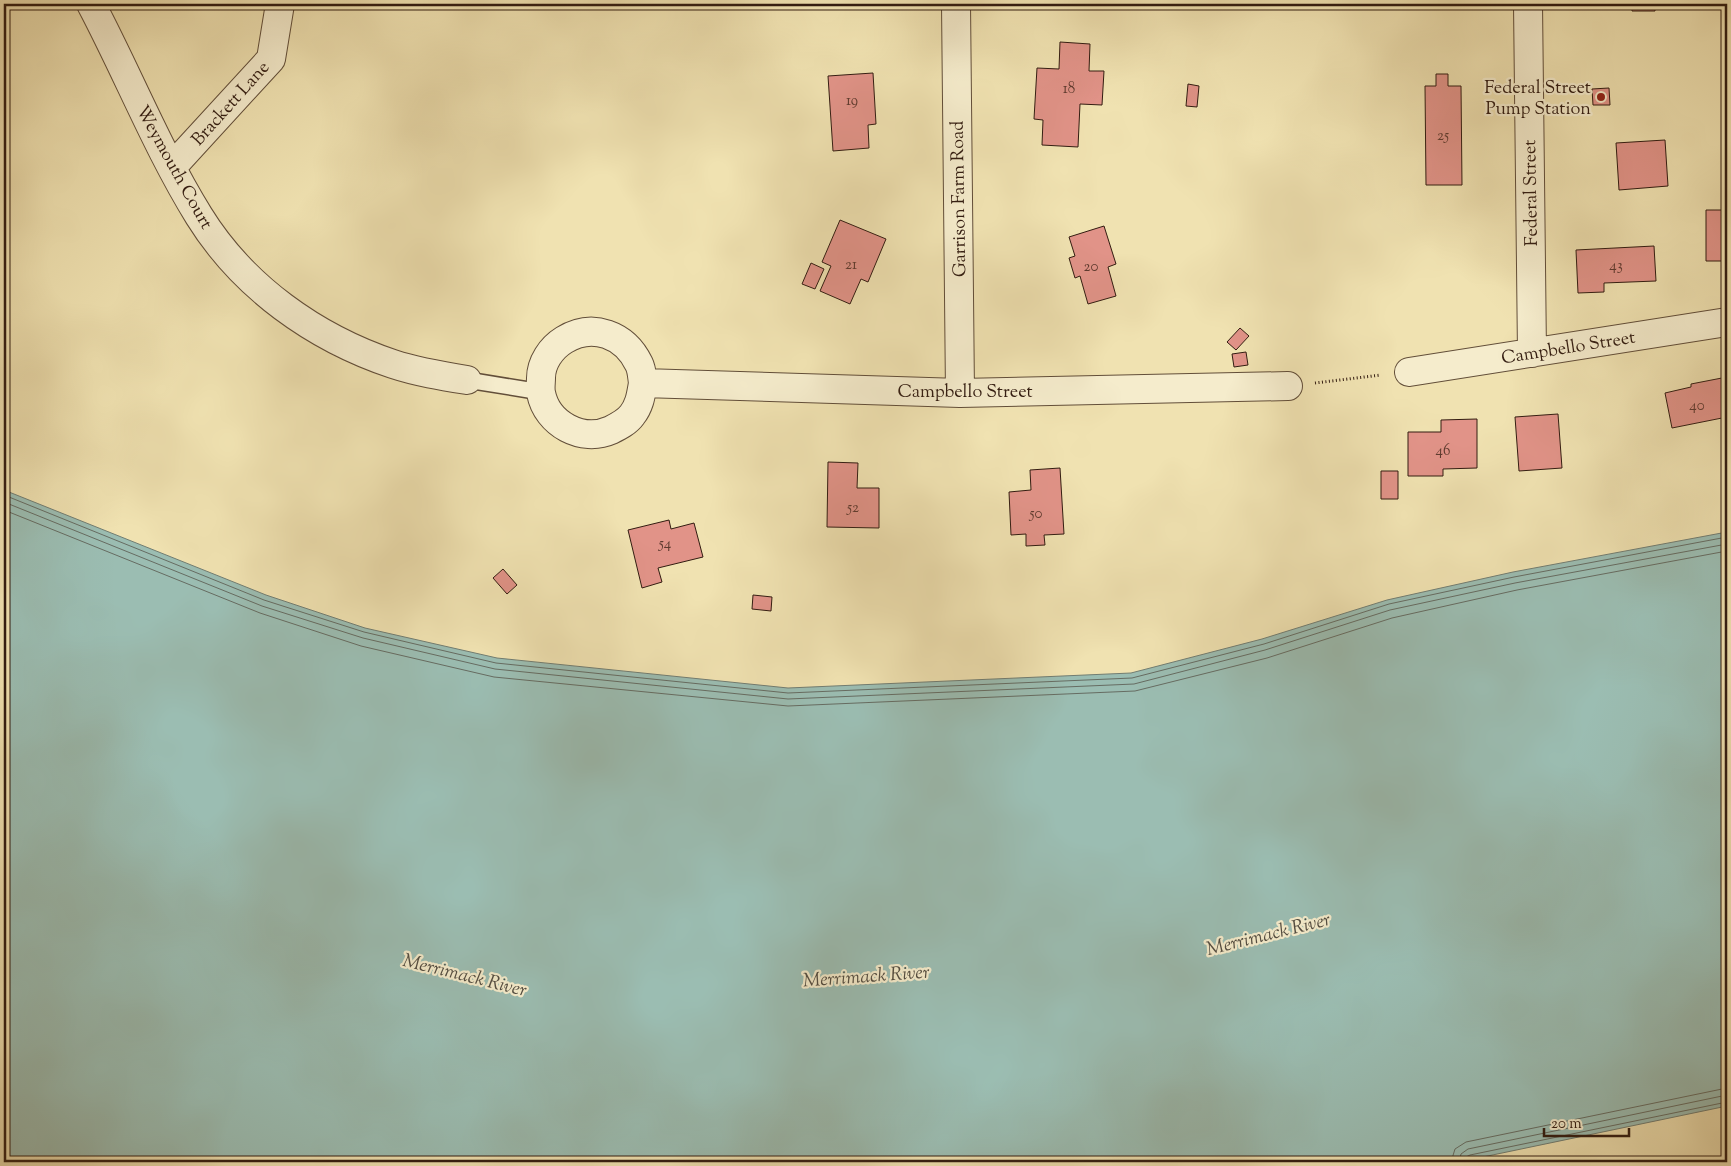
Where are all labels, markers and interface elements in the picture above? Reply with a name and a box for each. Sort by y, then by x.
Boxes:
street label: Brackett Lane [186,56,277,152]
place label: Federal Street Pump Station [1484,76,1591,123]
house number: 18 [1063,79,1075,100]
house number: 19 [846,91,858,112]
marker: Federal Street Pump Station [1595,91,1607,103]
street label: Weymouth Court [128,101,218,235]
street label: Garrison Farm Road [946,121,974,277]
house number: 25 [1437,126,1449,147]
street label: Federal Street [1518,139,1546,247]
house number: 21 [845,255,857,276]
house number: 43 [1609,256,1623,277]
house number: 20 [1084,257,1099,278]
street label: Campbello Street [1499,326,1637,372]
street label: Campbello Street [897,380,1033,406]
house number: 40 [1689,396,1705,417]
house number: 46 [1436,441,1450,462]
house number: 52 [846,498,859,519]
house number: 50 [1028,504,1043,525]
house number: 54 [658,534,672,555]
water label: Merrimack River [1204,907,1334,964]
water label: Merrimack River [400,948,530,1005]
water label: Merrimack River [802,960,931,995]
scale bar [1544,1106,1628,1138]
text: 20 m [1551,1114,1582,1135]

